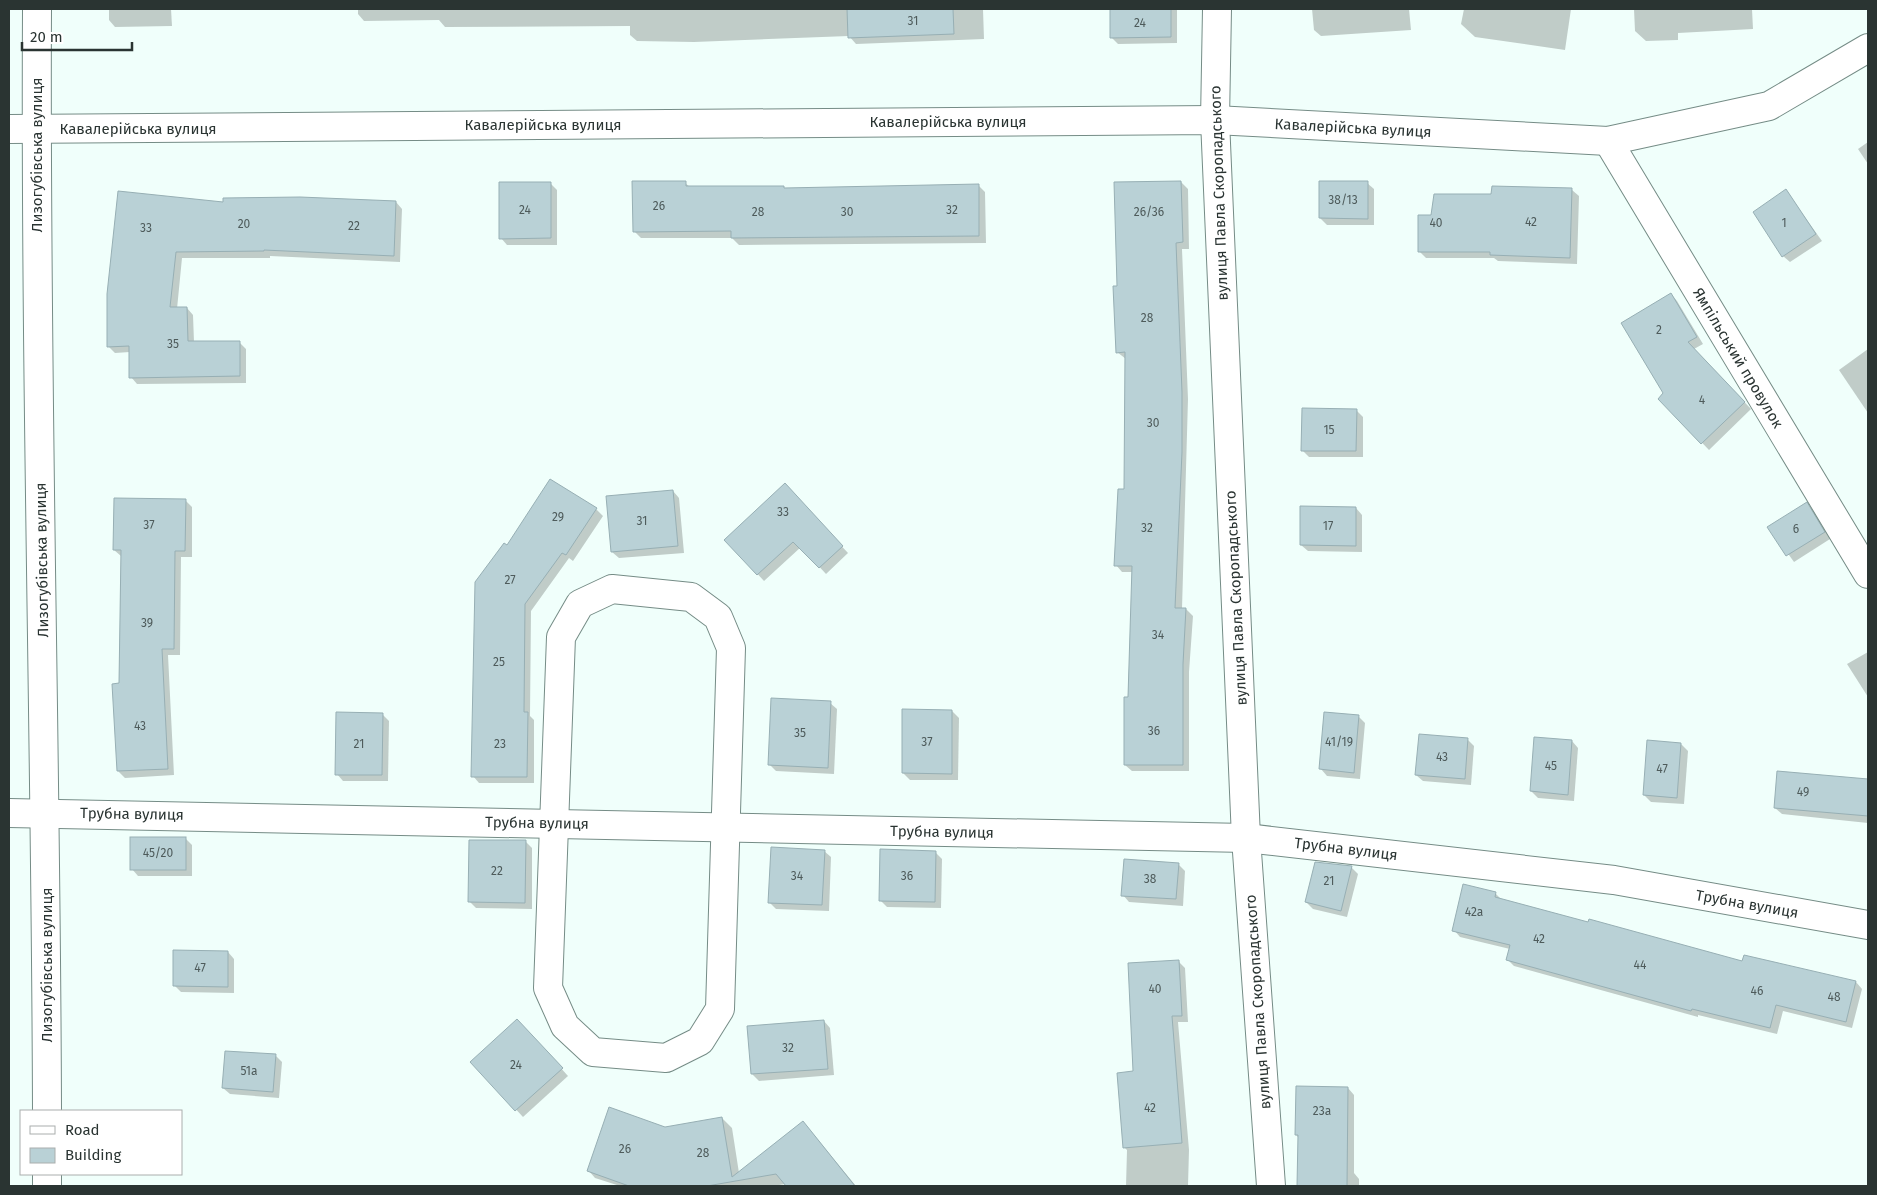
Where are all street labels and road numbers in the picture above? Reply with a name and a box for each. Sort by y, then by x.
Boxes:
street label: Лизогубівська вулиця [28,78,46,232]
street label: вулиця Павла Скоропадського [1206,85,1232,301]
street label: Кавалерійська вулиця [869,113,1027,131]
street label: Кавалерійська вулиця [1274,115,1432,141]
street label: Кавалерійська вулиця [464,116,622,134]
street label: Кавалерійська вулиця [59,120,217,138]
street label: Ямпільський провулок [1689,285,1787,432]
street label: Лизогубівська вулиця [32,482,52,638]
street label: вулиця Павла Скоропадського [1221,490,1251,706]
street label: Трубна вулиця [80,804,184,824]
street label: Трубна вулиця [485,813,589,833]
street label: Трубна вулиця [890,822,994,842]
street label: Трубна вулиця [1293,834,1399,864]
street label: Трубна вулиця [1694,886,1800,922]
street label: Лизогубівська вулиця [38,888,56,1042]
street label: вулиця Павла Скоропадського [1242,894,1274,1110]

